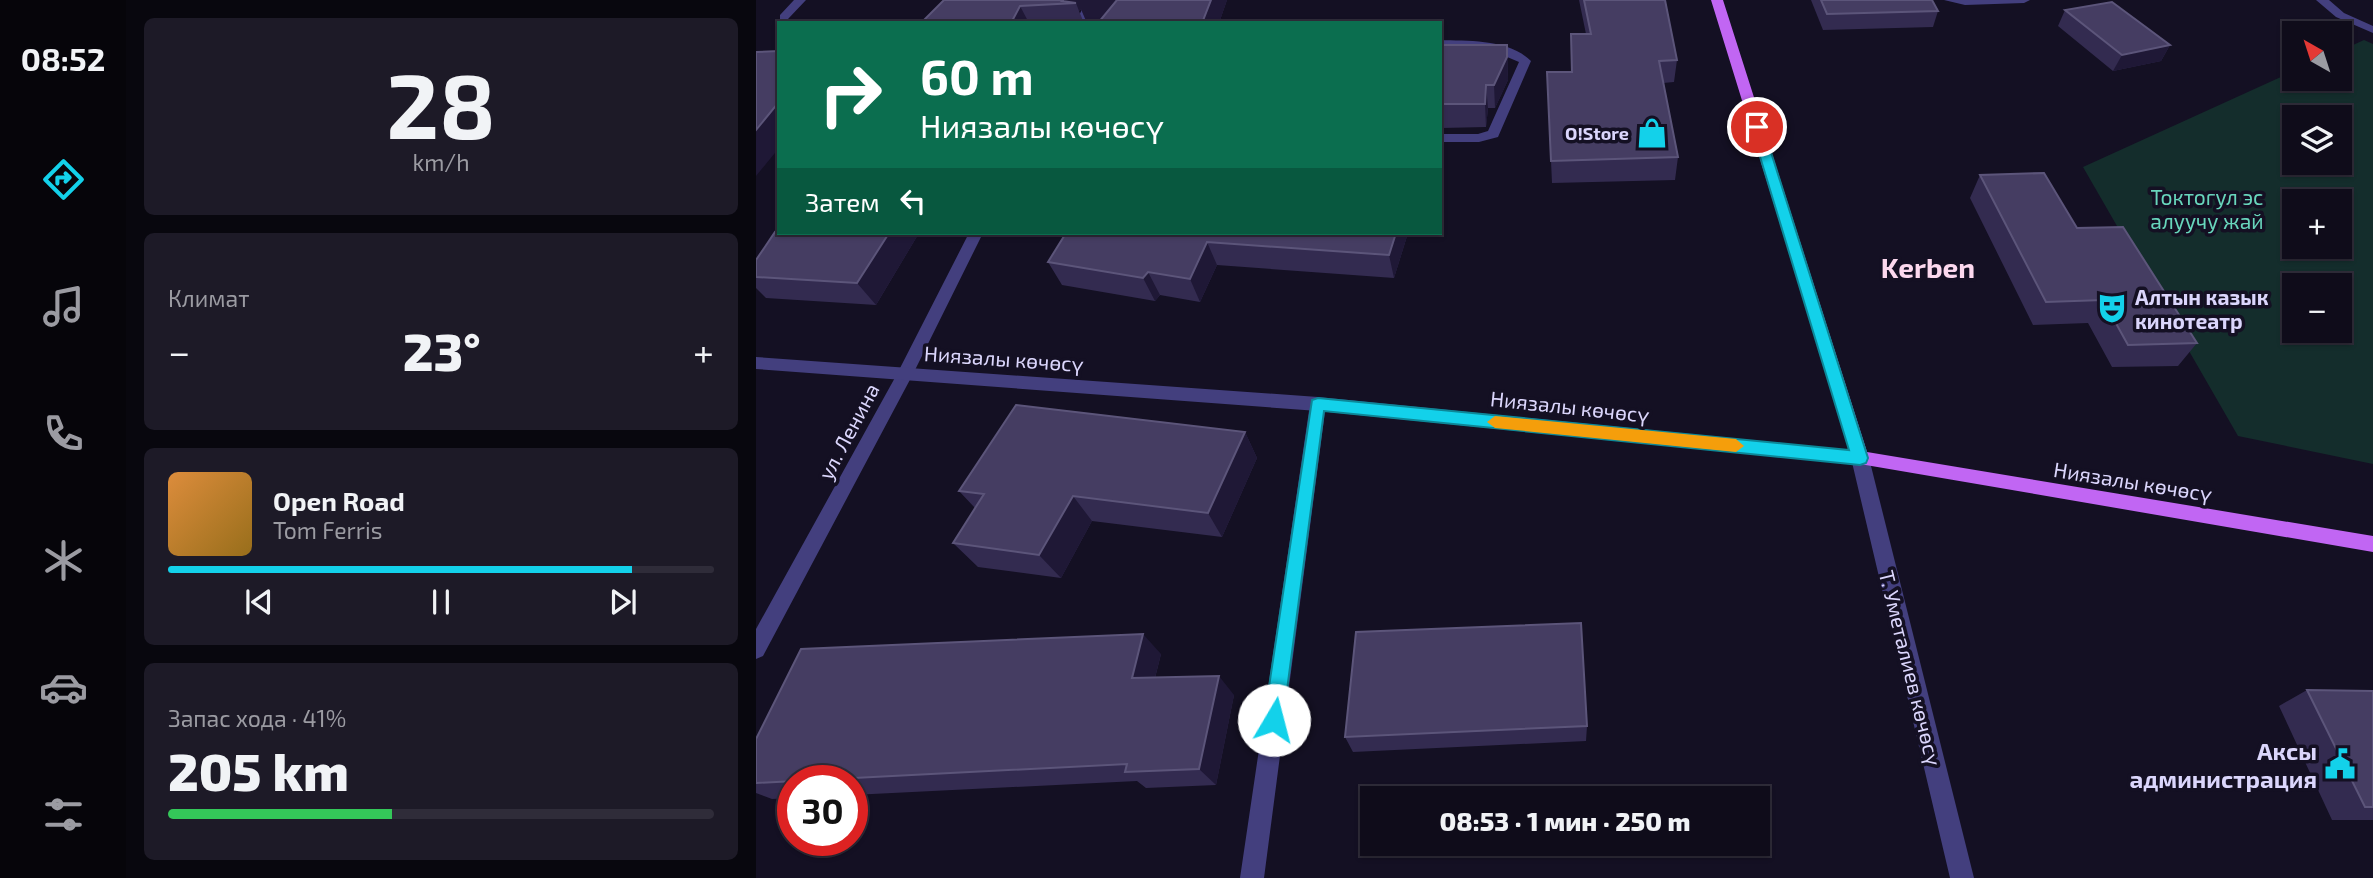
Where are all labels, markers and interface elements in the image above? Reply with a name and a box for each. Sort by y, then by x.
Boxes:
north arrow [2282,21,2352,91]
map controls [2282,21,2352,343]
text: 08:52 [21,39,105,77]
text: 60 m [920,46,1034,105]
text: 28 [386,48,496,157]
icon: right [805,49,896,140]
pin [1727,97,1787,157]
button: layers [2282,105,2352,175]
text: Ниязалы көчөсү [920,106,1164,144]
icon: arrive [1738,108,1776,146]
shop icon: O!Store [1635,116,1669,150]
place label: O!Store [1565,122,1629,144]
text: km/h [412,148,470,176]
icon: directions [39,155,88,204]
icon: left [894,182,932,220]
park label: Токтогул эс алуучу жай [2150,184,2264,234]
text: Затем [805,186,880,217]
button: + [2282,189,2352,259]
district label: Kerben [1881,250,1975,284]
button: − [2282,273,2352,343]
icon: music [39,282,88,331]
text: Климат [168,284,249,312]
place label: Алтын казык кинотеатр [2135,284,2269,333]
theatre icon: Алтын казык кинотеатр [2095,291,2129,325]
text: 23° [403,319,481,381]
text: − [168,328,190,374]
text: + [693,328,714,374]
street label: Ниязалы көчөсү [923,340,1085,376]
street label: ул. Ленина [812,379,885,484]
street label: Ниязалы көчөсү [1489,385,1651,427]
icon: phone [39,409,88,458]
street label: Ниязалы көчөсү [2052,456,2214,506]
text: Open Road [273,485,405,516]
text: Tom Ferris [273,516,382,544]
icon: climate [39,536,88,585]
street label: Т. Уметалиев көчөсү [1875,568,1947,768]
icon: previous [240,583,278,621]
icon: pause [422,583,460,621]
icon: next [604,583,642,621]
icon: car [39,663,88,712]
position arrow [1237,683,1311,757]
text: Запас хода · 41% [168,704,346,732]
place label: Аксы администрация [2129,736,2317,793]
text: 205 km [168,739,349,801]
public building icon: Аксы администрация [2323,747,2357,781]
speed limit sign: 30 [777,765,868,856]
icon: filters [39,790,88,839]
text: 08:53 · 1 мин · 250 m [1440,805,1690,836]

